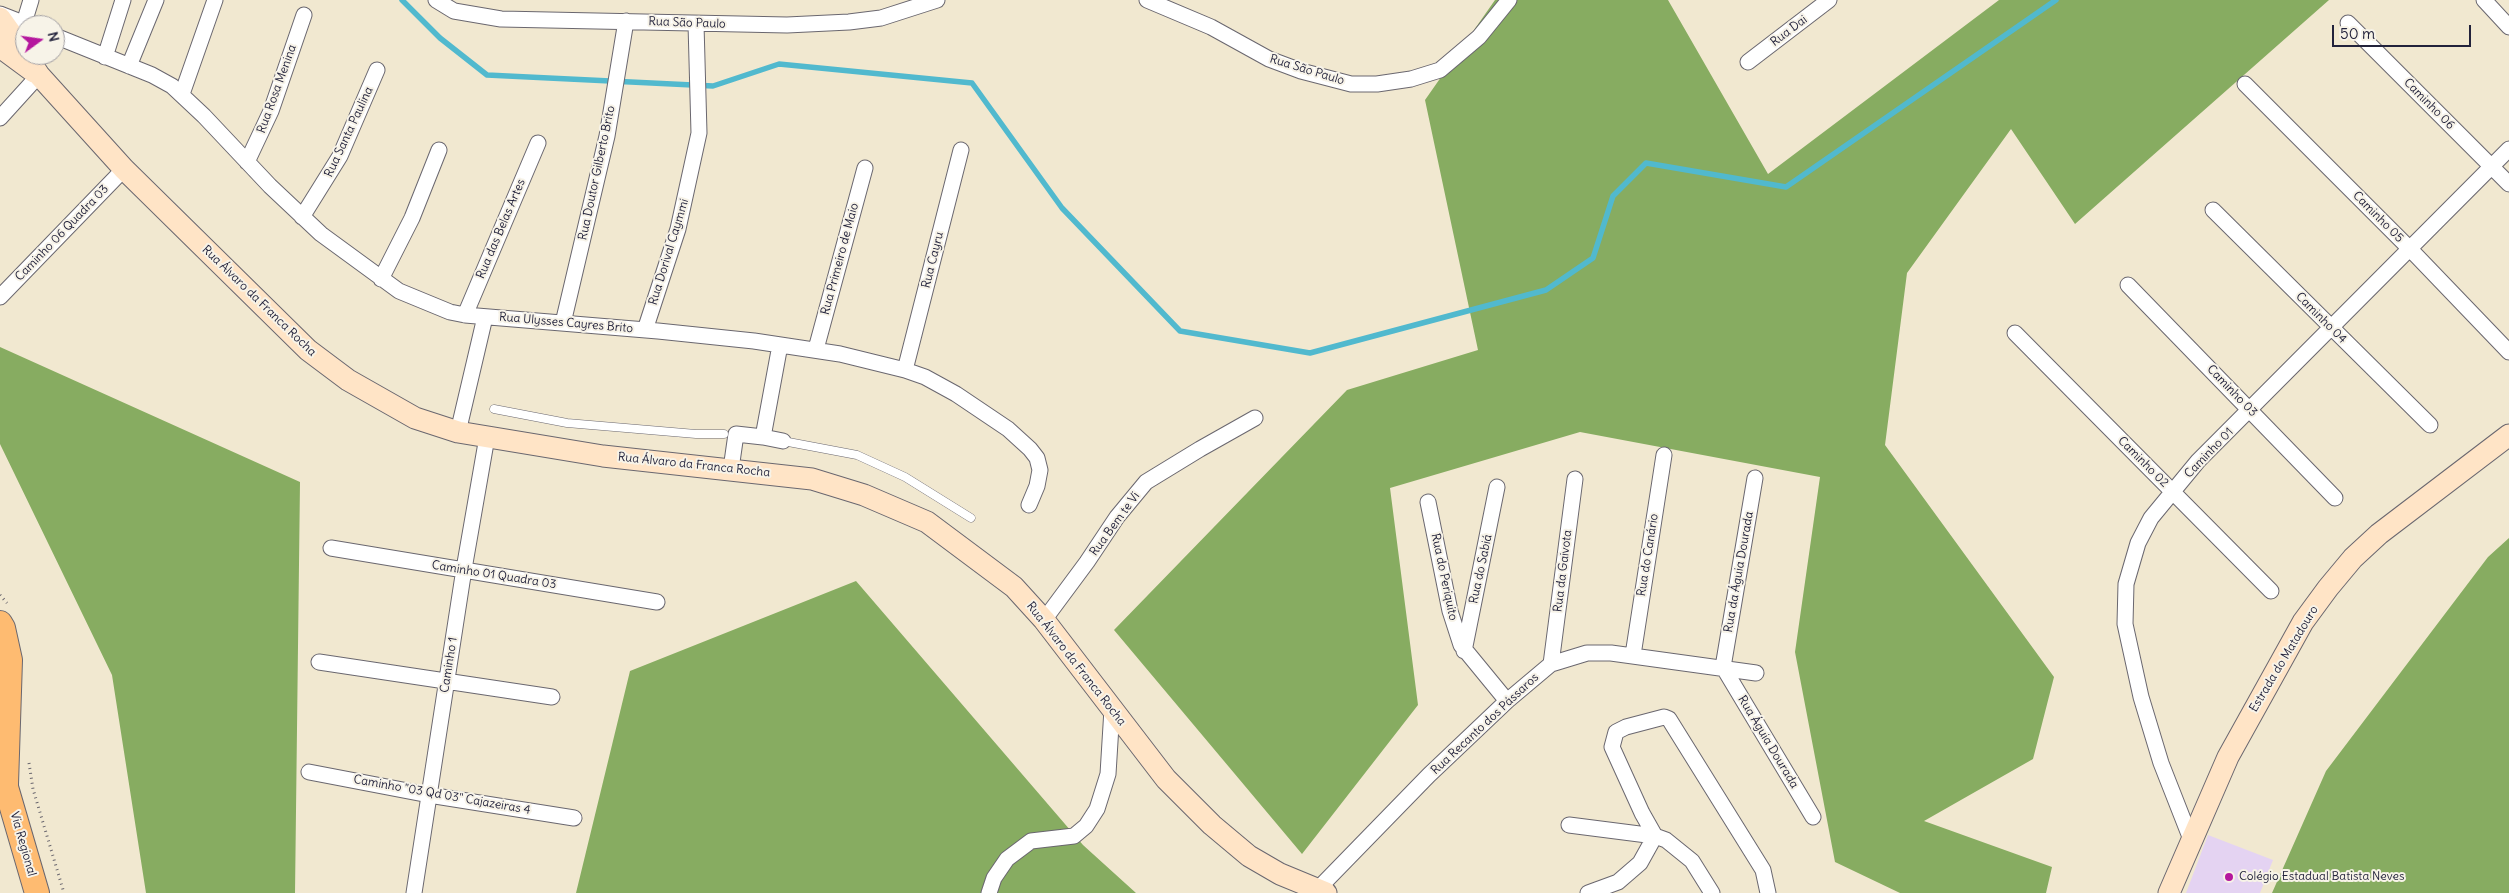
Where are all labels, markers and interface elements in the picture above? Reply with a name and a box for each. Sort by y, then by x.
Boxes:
street label: Rua Dai [1768,13,1810,49]
street label: Rua São Paulo [648,14,726,32]
north arrow [15,15,65,65]
scale bar [2334,15,2473,47]
text: 50 m [2340,24,2375,43]
text: N [44,30,63,43]
street label: Rua Rosa Menina [254,43,300,135]
street label: Rua São Paulo [1268,52,1346,88]
street label: Caminho 06 [2401,76,2457,132]
street label: Rua Santa Paulina [322,84,376,180]
street label: Rua Doutor Gilberto Brito [576,105,618,241]
street label: Rua das Belas Artes [473,177,529,281]
street label: Caminho 06 Quadra 03 [12,182,112,284]
street label: Caminho 05 [2350,189,2406,245]
street label: Rua Dorival Caymmi [646,197,692,307]
street label: Rua Primeiro de Maio [818,201,862,317]
street label: Rua Cayru [919,230,947,290]
street label: Rua Álvaro da Franca Rocha [199,243,319,359]
street label: Caminho 04 [2293,290,2349,346]
street label: Rua Ulysses Cayres Brito [498,310,634,336]
street label: Caminho 03 [2204,362,2260,420]
street label: Caminho 01 [2182,425,2236,481]
street label: Caminho 02 [2115,434,2171,490]
street label: Rua Álvaro da Franca Rocha [617,450,771,480]
street label: Rua Bem te Vi [1087,489,1143,559]
street label: Rua da Águia Dourada [1721,510,1757,634]
street label: Rua do Canário [1634,513,1662,597]
street label: Rua da Gaivota [1551,529,1575,613]
street label: Rua do Periquito [1428,532,1460,622]
street label: Rua do Sabiá [1467,533,1495,605]
street label: Caminho 01 Quadra 03 [431,558,557,592]
street label: Rua Álvaro da Franca Rocha [1023,599,1129,729]
street label: Estrada do Matadouro [2247,603,2321,715]
street label: Caminho 1 [438,636,460,694]
street label: Rua Recanto dos Pássaros [1428,670,1542,778]
street label: Rua Águia Dourada [1735,693,1801,791]
street label: Caminho "03 Qd 03" Cajazeiras 4 [352,772,532,818]
street label: Via Regional [7,810,39,878]
place label: Colégio Estadual Batista Neves [2239,870,2405,884]
marker: Colégio Estadual Batista Neves [2223,871,2235,883]

